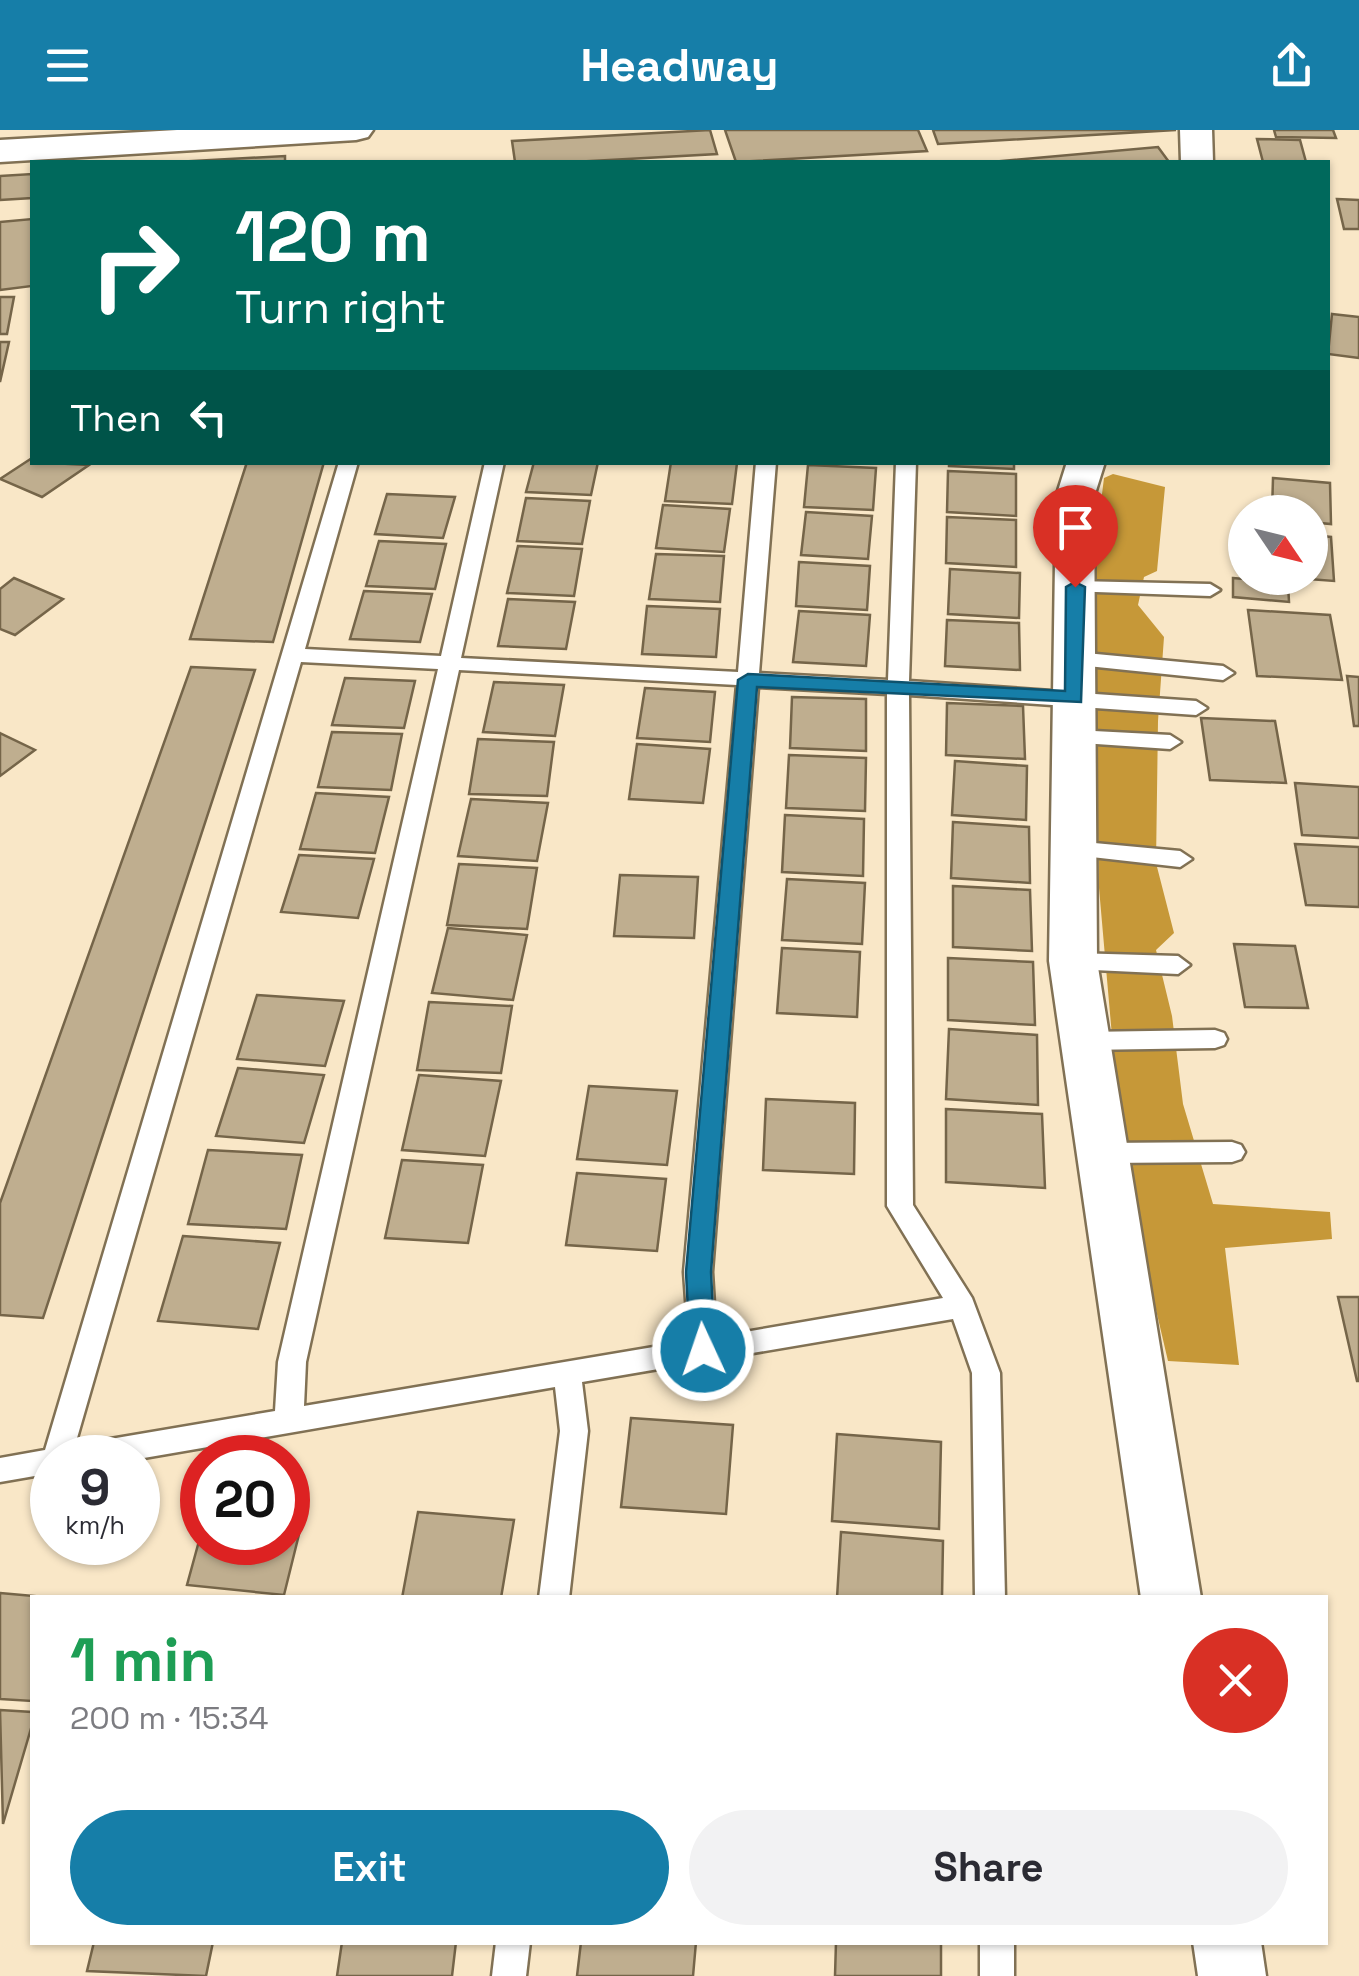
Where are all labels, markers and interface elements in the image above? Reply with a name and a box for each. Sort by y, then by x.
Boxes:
text: Headway [580,37,779,94]
icon: menu [40,38,95,93]
icon: share [1264,38,1319,93]
text: 120 m [235,192,431,281]
icon: right [70,200,200,330]
text: Turn right [235,279,446,336]
icon: left [181,390,236,445]
text: Then [70,394,161,442]
pin [1033,485,1118,588]
north arrow [1228,495,1328,595]
map controls [1228,495,1328,595]
icon: arrive [1048,500,1103,555]
position arrow [651,1298,755,1402]
speed limit sign: 20 [180,1435,310,1565]
text: 9 [80,1456,110,1520]
text: km/h [65,1509,125,1541]
text: 1 min [70,1622,217,1699]
button: close [1183,1628,1288,1733]
text: 200 m · 15:34 [70,1698,268,1738]
button: Exit [70,1810,669,1925]
button: Share [689,1810,1288,1925]

